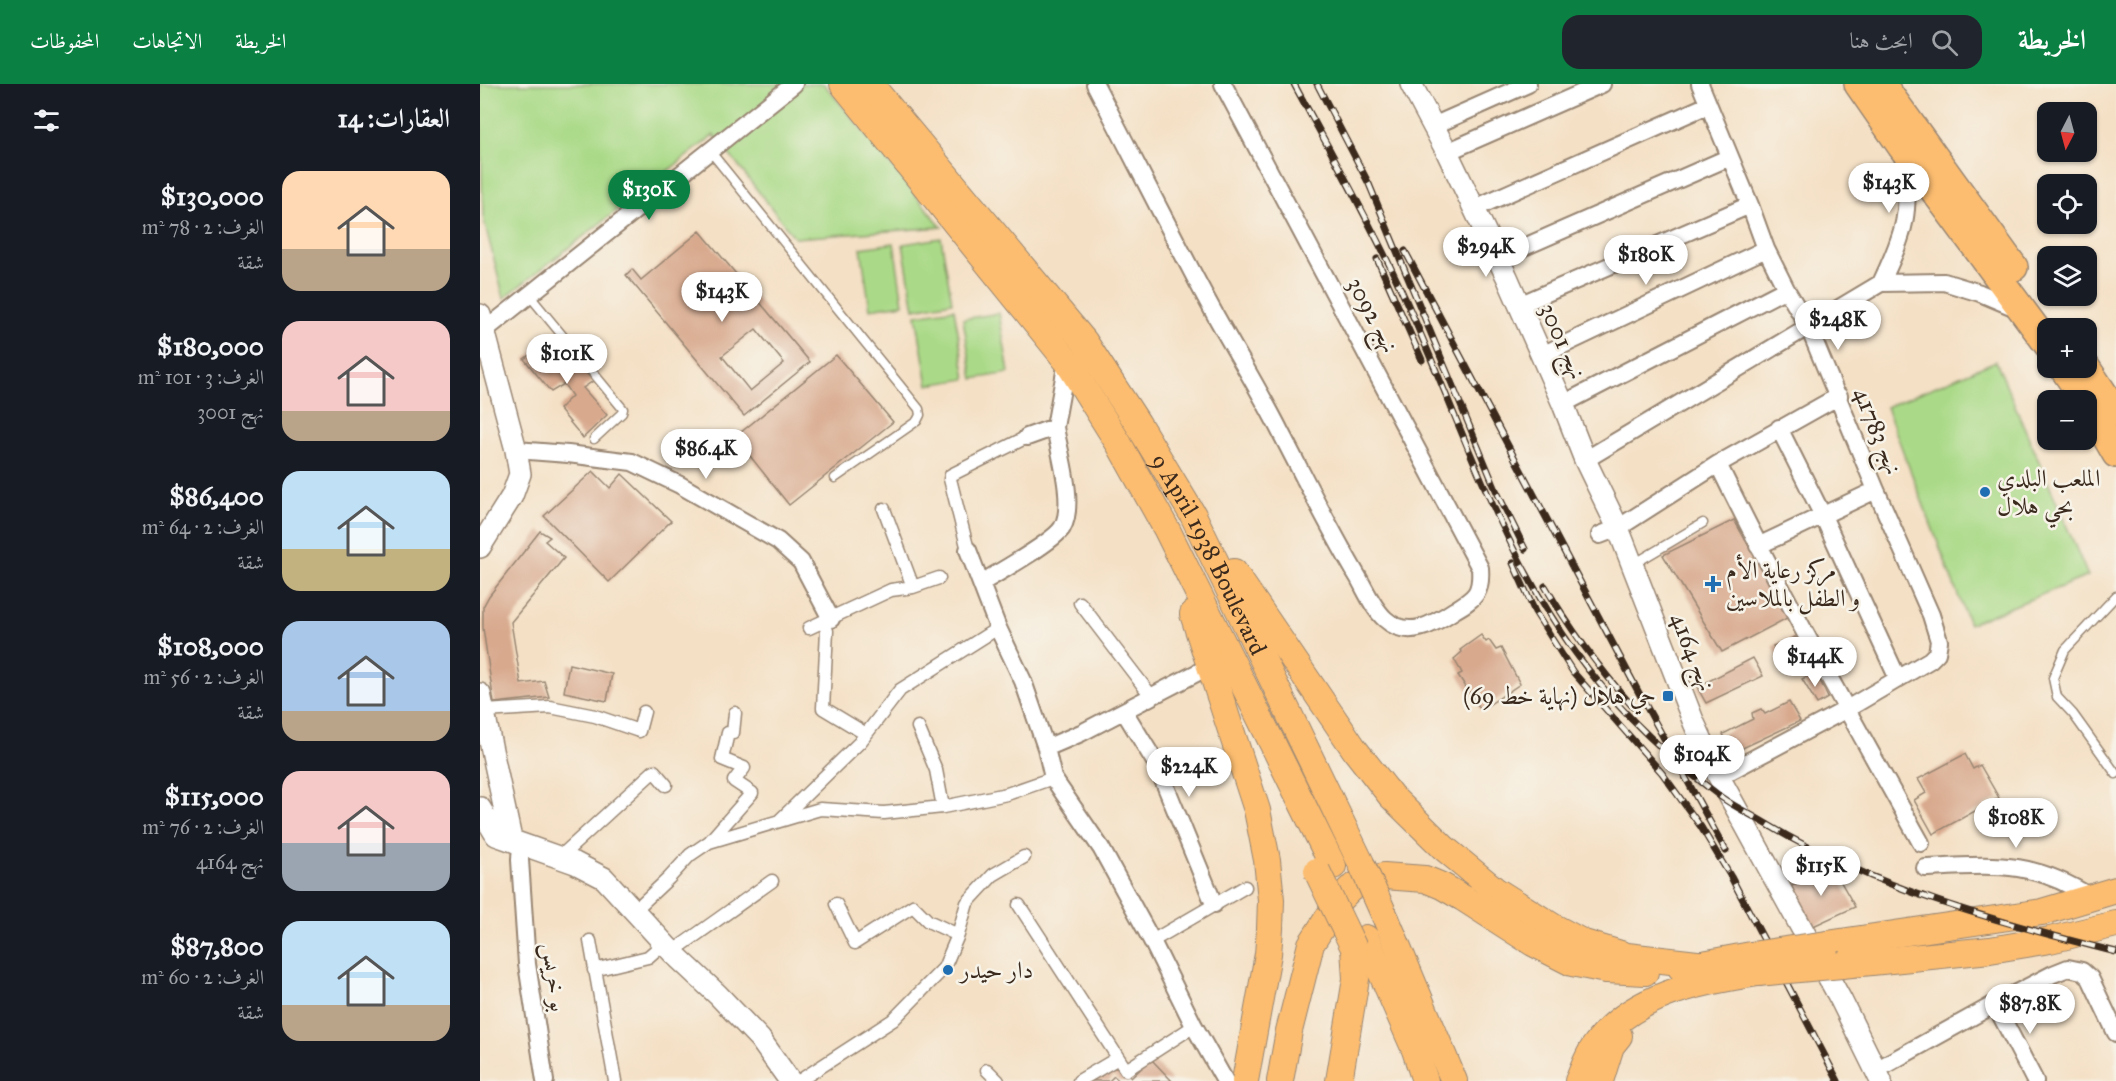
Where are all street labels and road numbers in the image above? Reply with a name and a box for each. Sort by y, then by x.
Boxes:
street label: نهج 3092 [1335,272,1405,361]
street label: نهج 3001 [1528,298,1593,386]
street label: نهج 41783 [1841,383,1909,481]
street label: 9 April 1938 Boulevard [1144,448,1273,660]
street label: نهج 4164 [1658,608,1722,698]
street label: بو خريس [535,941,574,1013]

